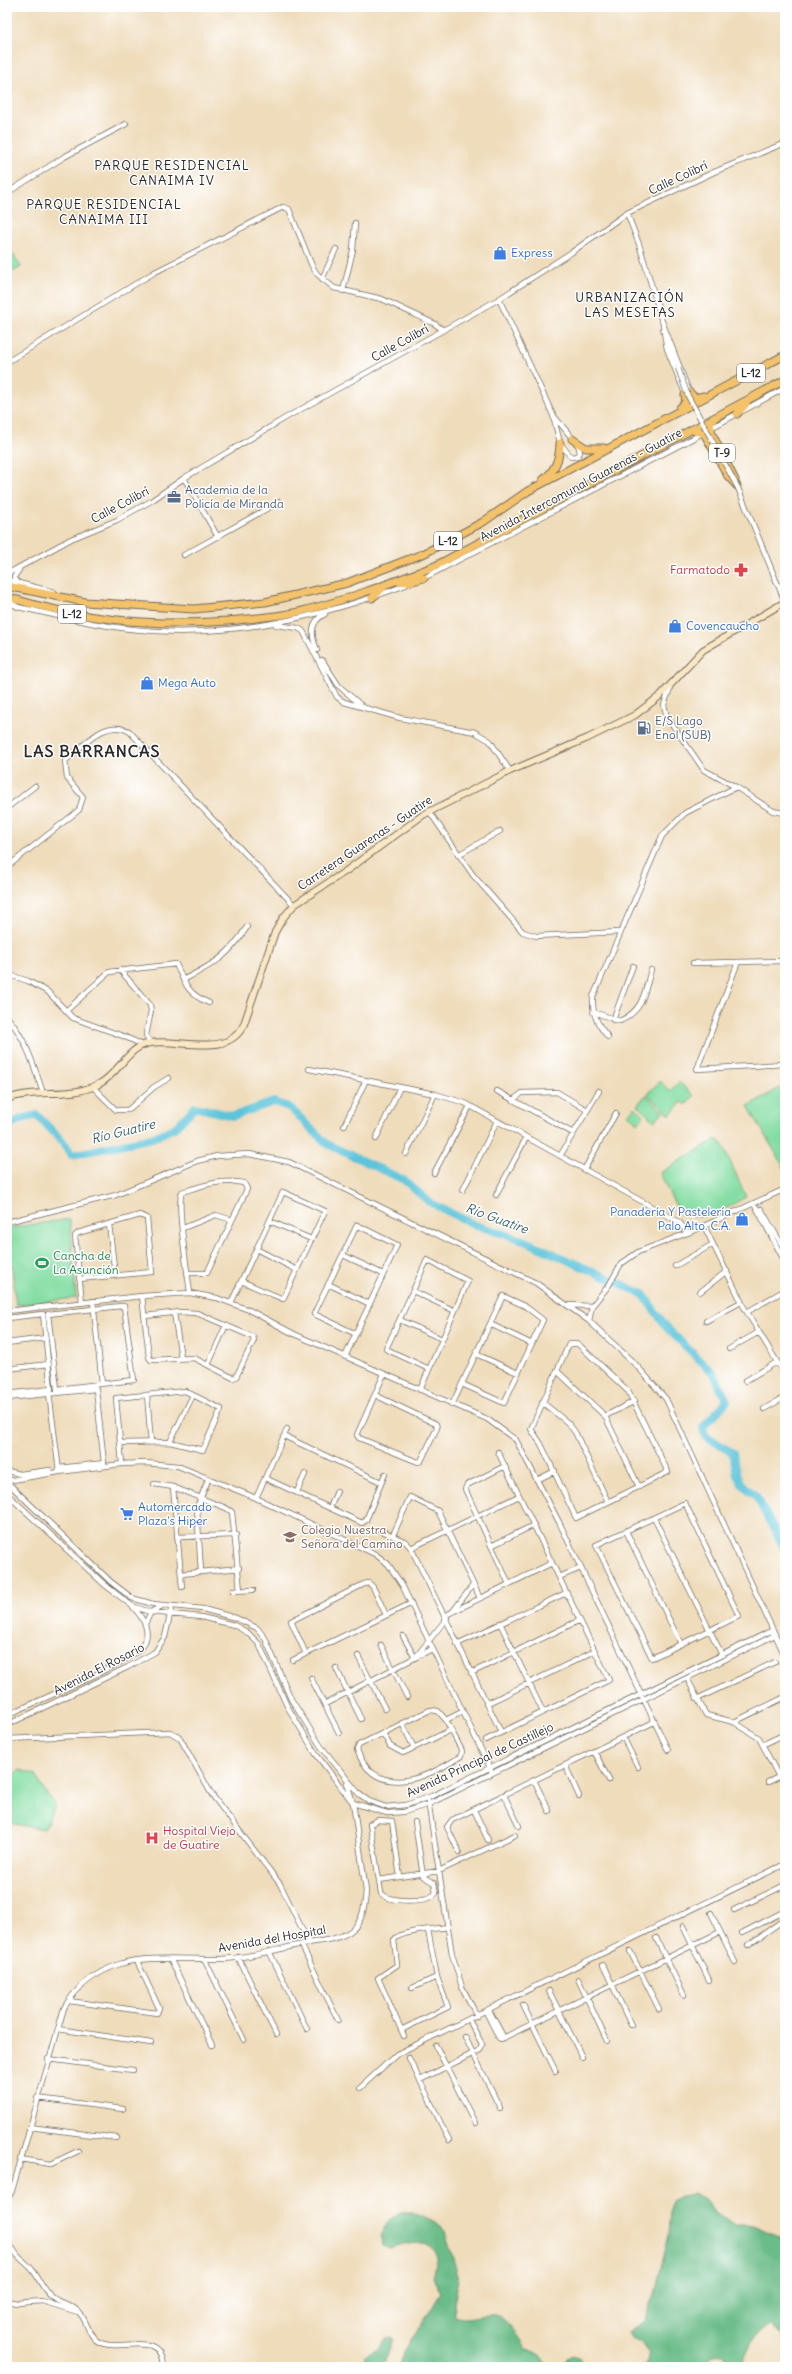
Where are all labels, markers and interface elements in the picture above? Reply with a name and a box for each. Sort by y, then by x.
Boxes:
district label: PARQUE RESIDENCIAL CANAIMA IV [94,157,250,189]
street label: Calle Colibrí [646,157,710,198]
district label: PARQUE RESIDENCIAL CANAIMA III [26,196,182,228]
shop icon: Express [492,245,508,261]
place label: Express [511,245,553,260]
district label: URBANIZACIÓN LAS MESETAS [575,288,685,321]
street label: Calle Colibrí [368,320,431,365]
road number: L-12 [737,364,765,382]
street label: Avenida Intercomunal Guarenas - Guatire [477,425,684,544]
road number: T-9 [709,444,735,462]
place label: Academia de la Policía de Miranda [185,482,284,511]
street label: Calle Colibrí [88,483,152,526]
office icon: Academia de la Policía de Miranda [166,489,182,505]
road number: L-12 [434,532,462,550]
place label: Farmatodo [670,562,730,577]
pharmacy icon: Farmatodo [733,562,749,578]
road number: L-12 [58,605,86,623]
shop icon: Covencaucho [667,618,683,634]
place label: Covencaucho [686,618,760,633]
shop icon: Mega Auto [139,675,155,691]
place label: Mega Auto [158,675,216,690]
place label: E/S Lago Enol (SUB) [655,713,711,742]
fuel station icon: E/S Lago Enol (SUB) [636,720,652,736]
district label: LAS BARRANCAS [24,741,160,761]
street label: Carretera Guarenas - Guatire [295,792,435,893]
water label: Río Guatire [89,1115,158,1148]
water label: Río Guatire [463,1199,531,1238]
place label: Panadería Y Pastelería Palo Alto. C.A. [610,1204,731,1233]
shop icon: Panadería Y Pastelería Palo Alto. C.A. [734,1211,750,1227]
place label: Cancha de La Asunción [53,1248,119,1277]
sports icon: Cancha de La Asunción [34,1255,50,1271]
place label: Automercado Plaza's Hiper [138,1499,212,1528]
supermarket icon: Automercado Plaza's Hiper [119,1506,135,1522]
place label: Colegio Nuestra Señora del Camino [301,1522,403,1551]
school or university icon: Colegio Nuestra Señora del Camino [282,1529,298,1545]
street label: Avenida El Rosario [51,1639,147,1698]
street label: Avenida Principal de Castillejo [404,1719,556,1800]
place label: Hospital Viejo de Guatire [163,1823,236,1852]
hospital icon: Hospital Viejo de Guatire [144,1830,160,1846]
street label: Avenida del Hospital [217,1922,327,1955]

